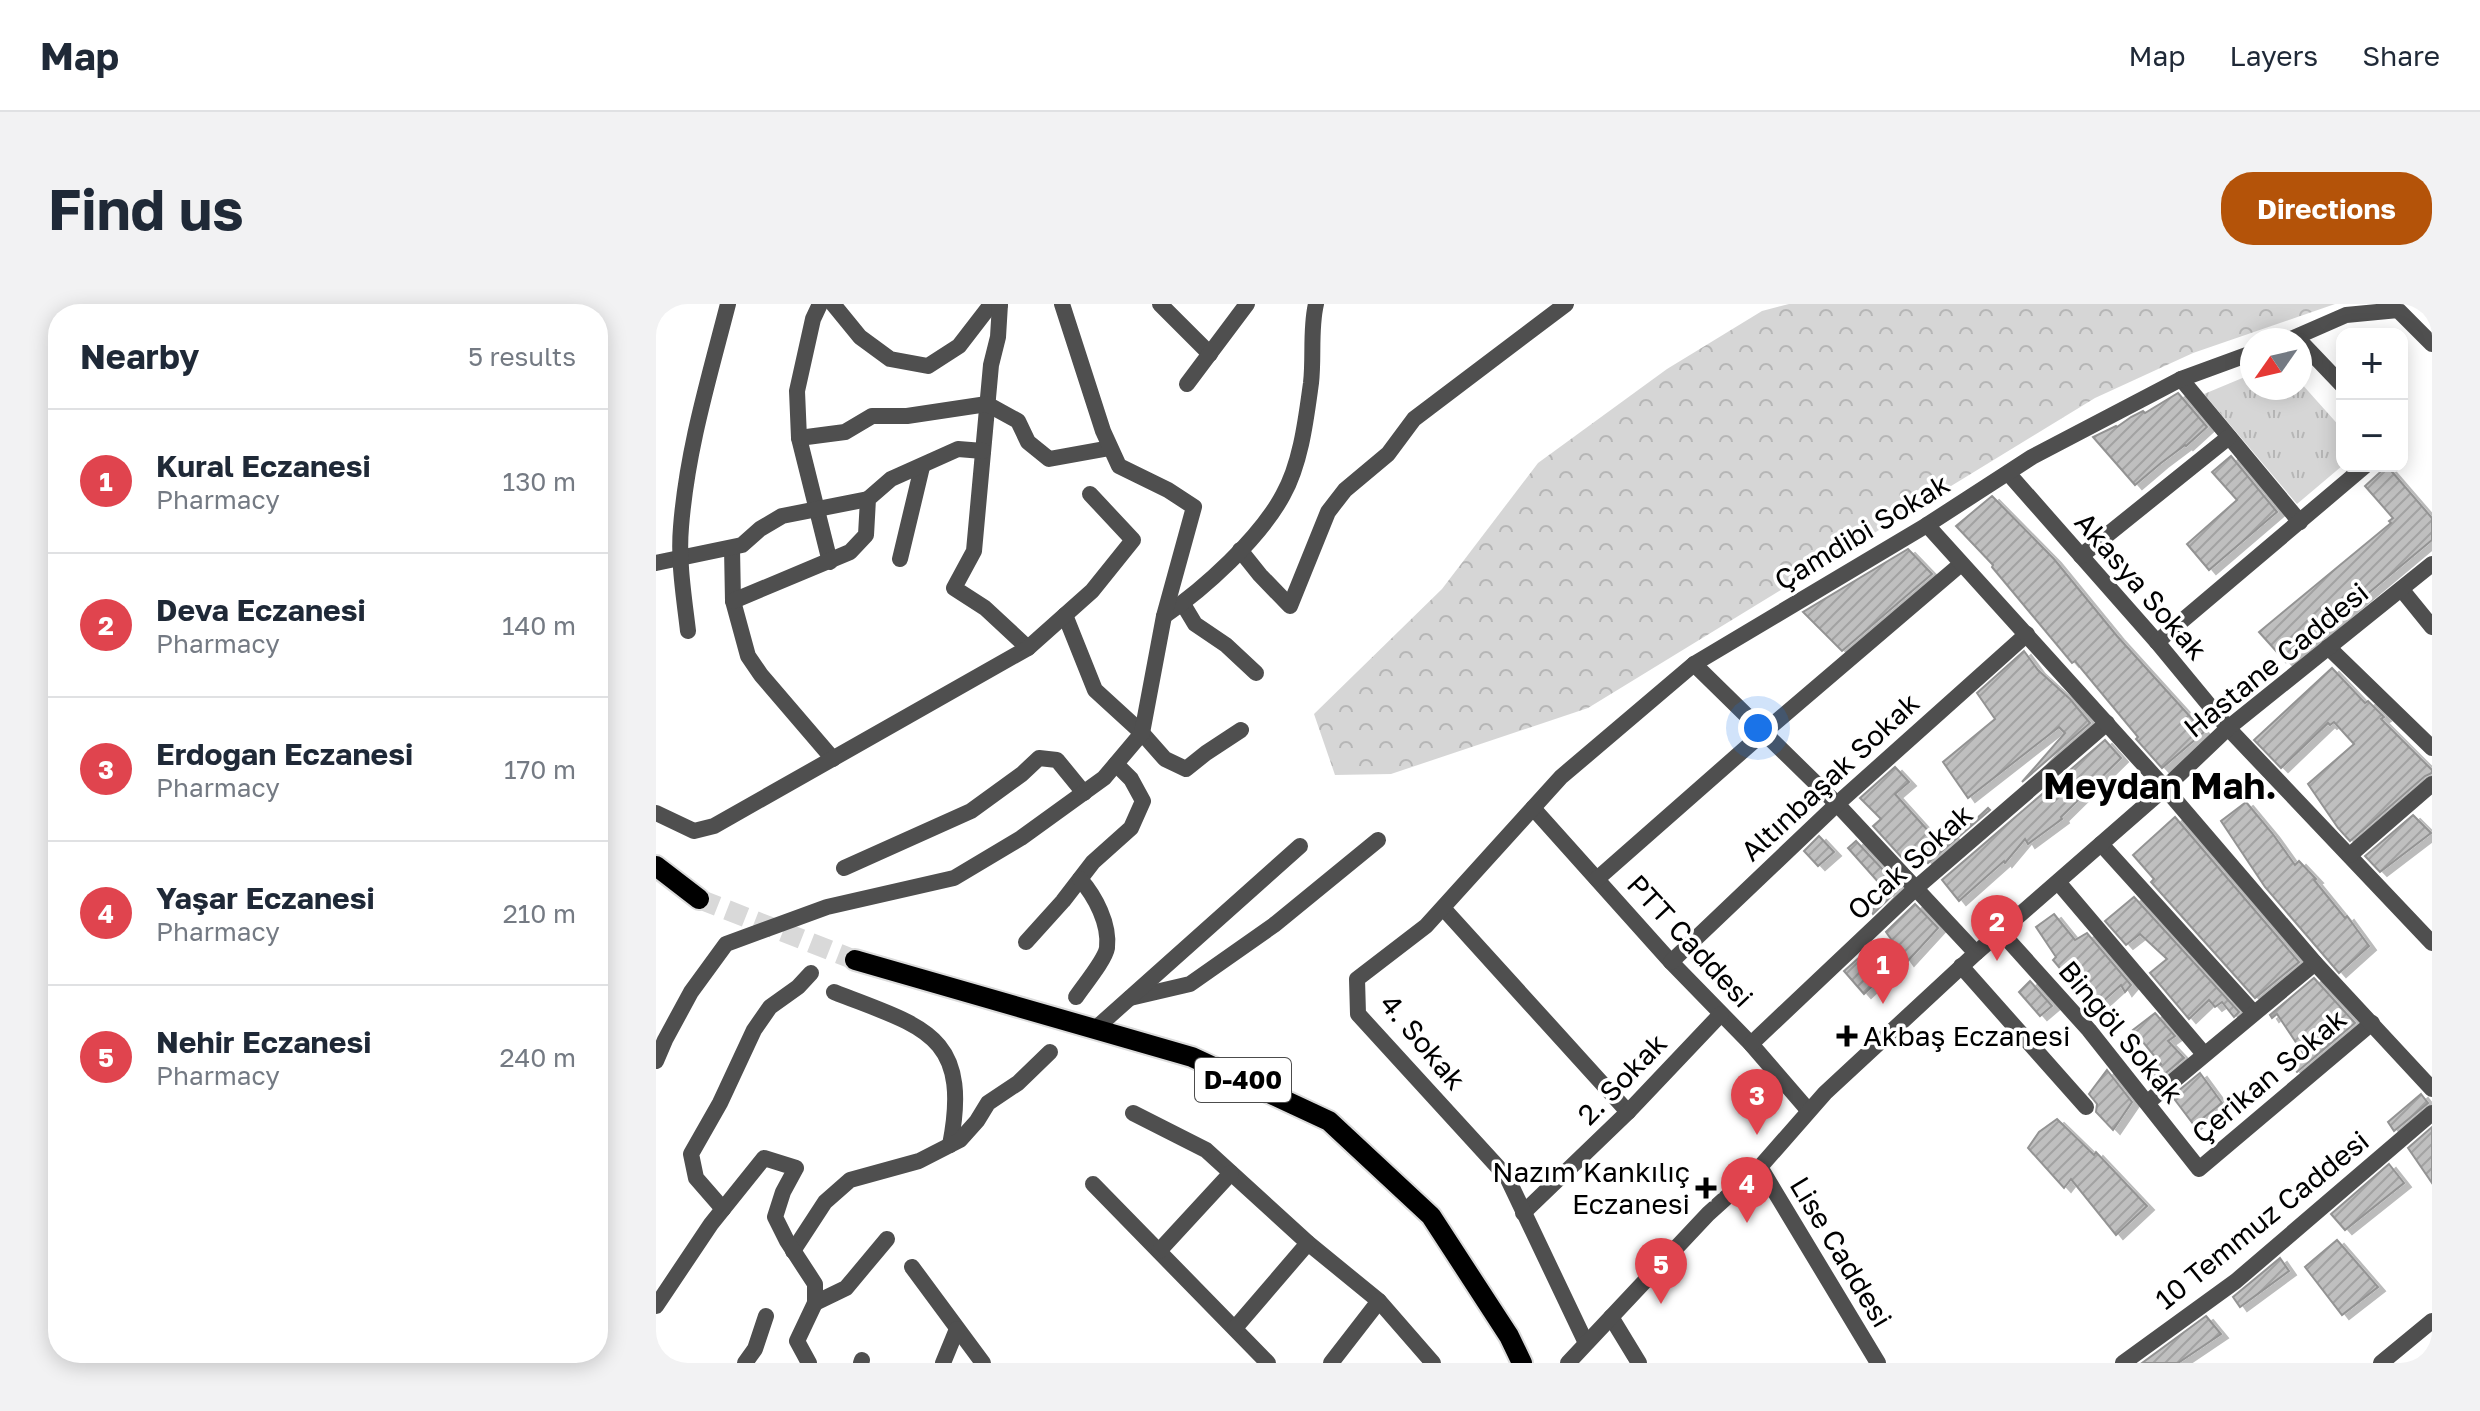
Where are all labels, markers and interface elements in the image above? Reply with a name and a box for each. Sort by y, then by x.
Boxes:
text: Map [40,33,119,78]
text: Map [2128,39,2186,72]
text: Layers [2230,39,2318,72]
text: Share [2362,39,2440,72]
button: Directions [2221,172,2432,245]
text: Find us [48,175,244,242]
north arrow [2240,328,2312,400]
map controls [2336,328,2408,472]
button: + [2336,328,2408,400]
text: Nearby [80,336,200,376]
text: 5 results [468,341,576,372]
button: − [2336,400,2408,472]
text: Kural Eczanesi [156,448,371,484]
text: 1 [99,466,113,497]
text: 130 m [503,466,576,497]
street label: Çamdibi Sokak [1768,466,1955,597]
text: Pharmacy [156,484,280,515]
street label: Akasya Sokak [2068,505,2214,666]
street label: Hastane Caddesi [2177,575,2374,744]
text: Deva Eczanesi [156,592,366,628]
text: 2 [98,610,114,641]
text: 140 m [502,610,576,641]
text: Pharmacy [156,628,280,659]
street label: Altınbaşak Sokak [1734,686,1925,867]
your location [1738,708,1778,748]
text: Erdoğan Eczanesi [156,736,413,772]
text: 3 [98,754,114,785]
text: 170 m [504,754,576,785]
district label: Meydan Mah. [2043,764,2277,807]
text: Pharmacy [156,772,280,803]
street label: Ocak Sokak [1840,797,1979,926]
street label: PTT Caddesi [1621,868,1760,1014]
text: Yaşar Eczanesi [156,880,375,916]
pin: 2 [1971,895,2023,961]
text: 4 [98,898,114,929]
text: 210 m [503,898,576,929]
text: Pharmacy [156,916,280,947]
pin: 1 [1857,938,1909,1004]
street label: Bingöl Sokak [2052,954,2190,1110]
street label: 4. Sokak [1374,987,1473,1096]
street label: Çerikan Sokak [2185,1001,2353,1150]
place label: Akbaş Eczanesi [1863,1019,2070,1052]
text: Nehir Eczanesi [156,1024,371,1060]
street label: 2. Sokak [1570,1026,1673,1131]
marker: Akbaş Eczanesi [1838,1027,1856,1045]
text: 5 [98,1042,114,1073]
text: 240 m [499,1042,576,1073]
road number: D-400 [1195,1058,1291,1102]
text: Pharmacy [156,1060,280,1091]
pin: 3 [1731,1069,1783,1135]
street label: 10 Temmuz Caddesi [2148,1124,2375,1316]
place label: Nazım Kankılıç Eczanesi [1492,1155,1690,1220]
pin: 4 [1721,1157,1773,1223]
street label: Lise Caddesi [1784,1171,1899,1333]
marker: Nazım Kankılıç Eczanesi [1697,1179,1715,1197]
pin: 5 [1635,1238,1687,1304]

